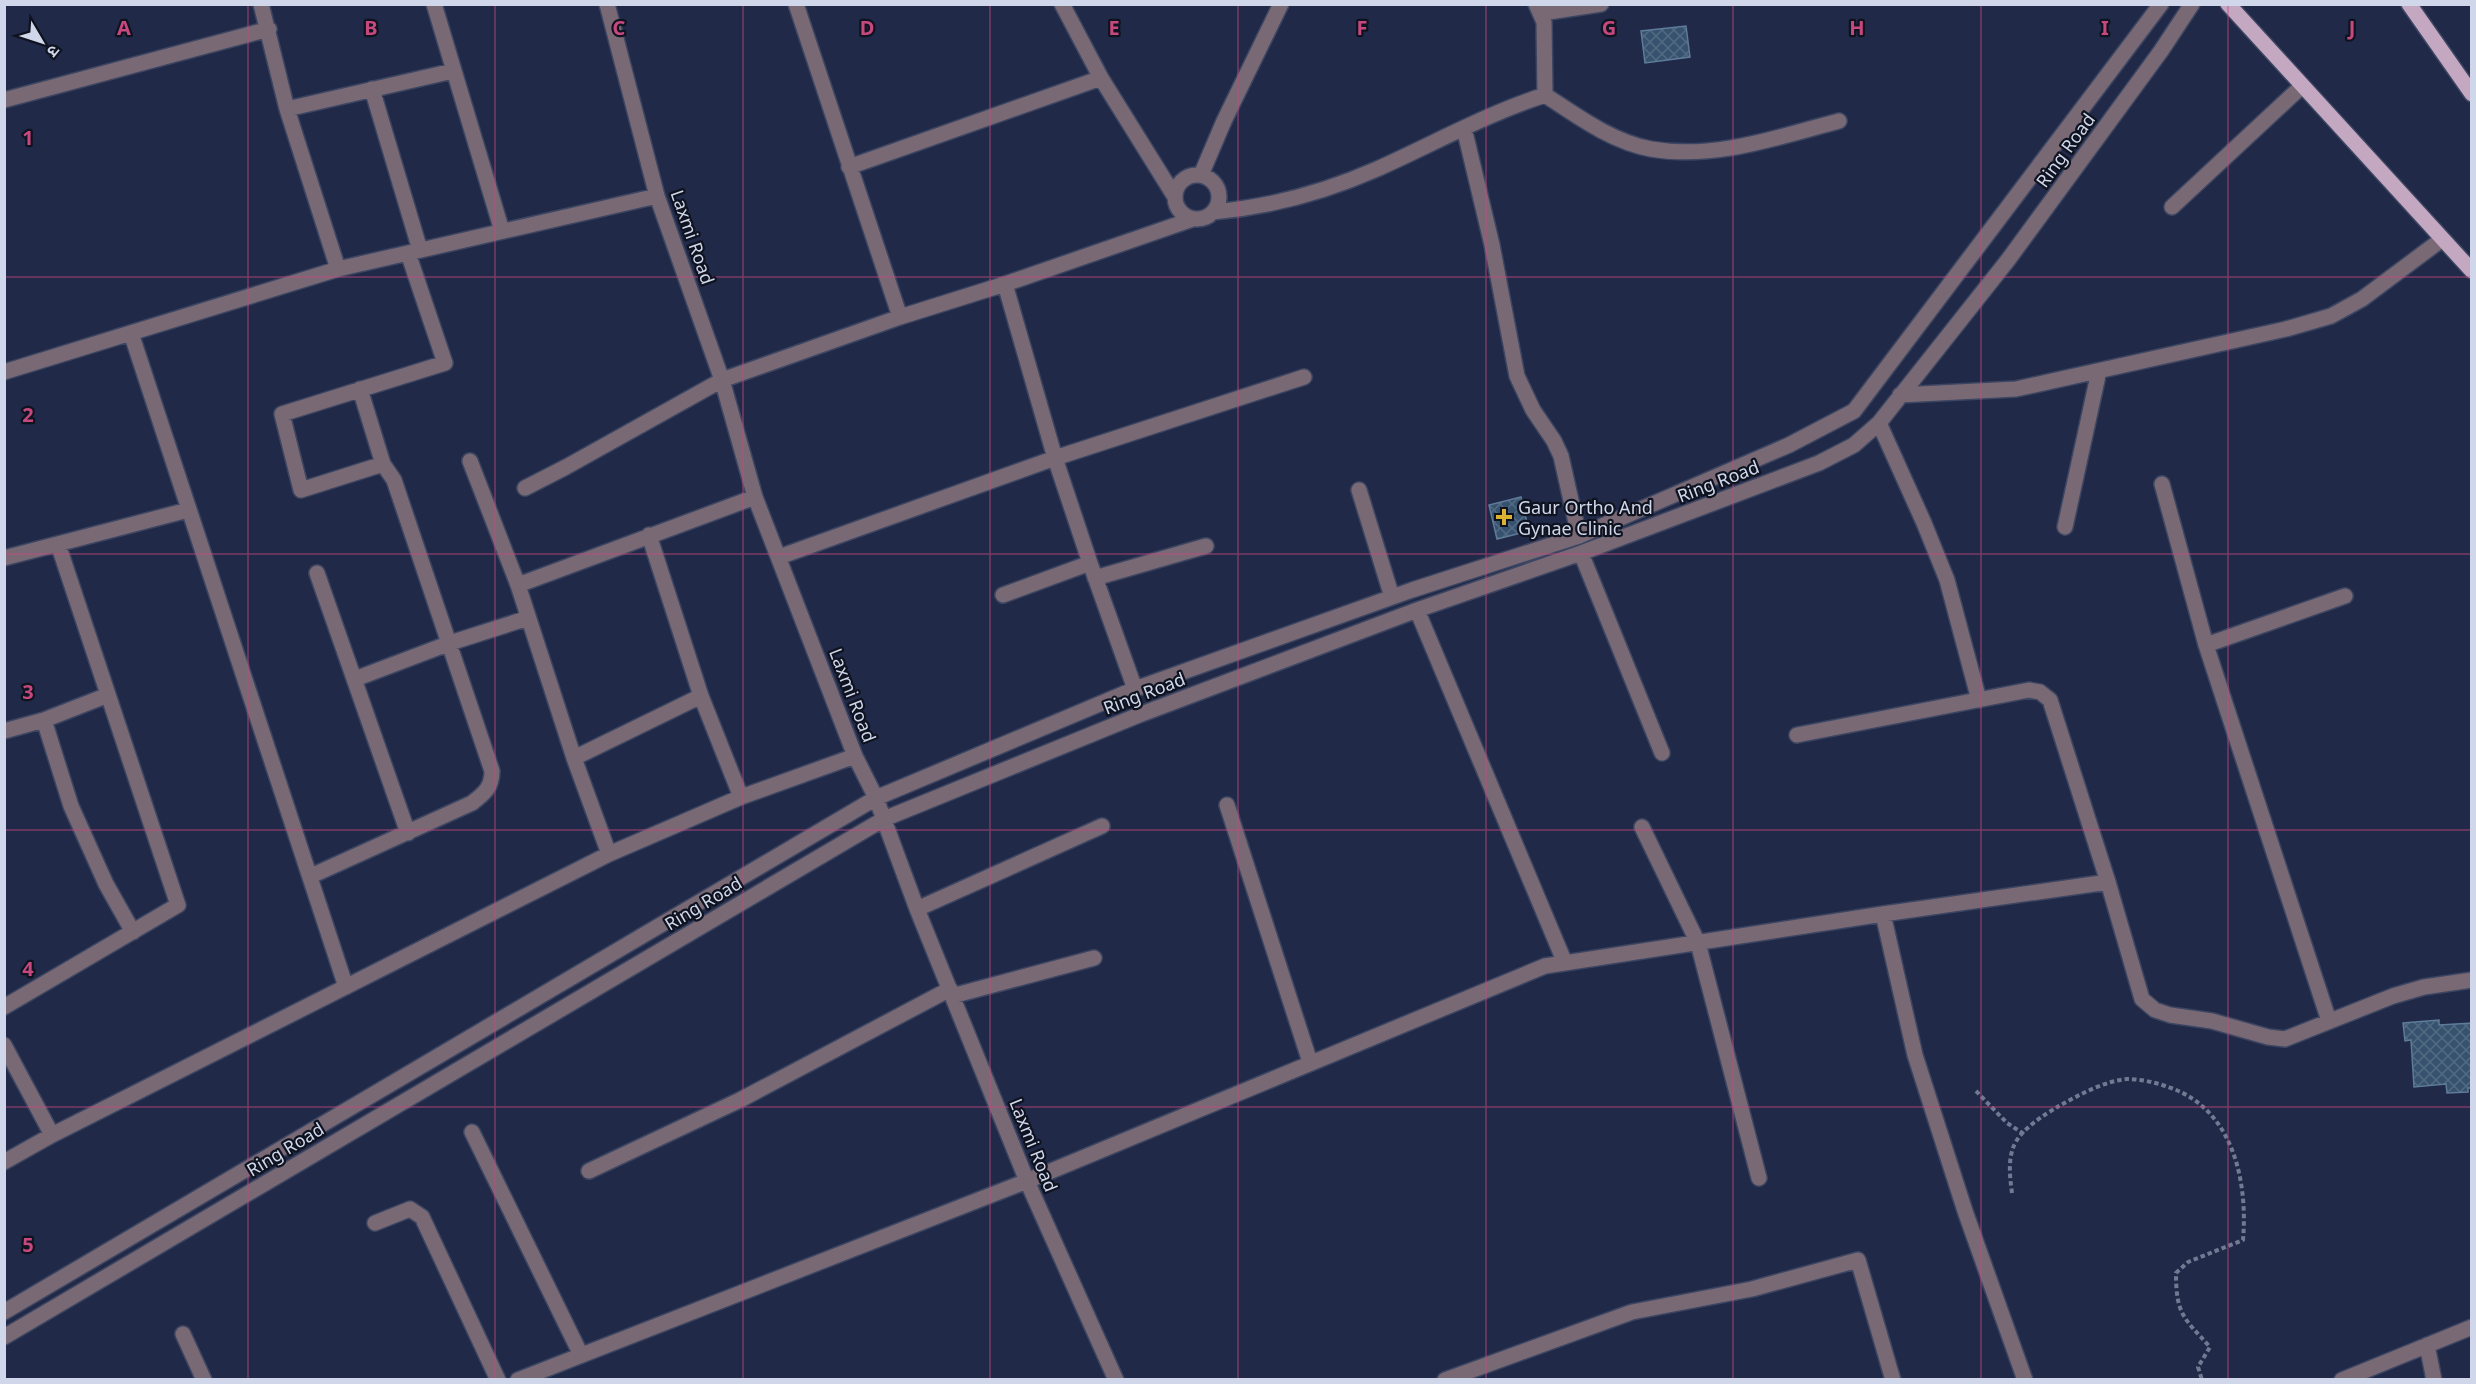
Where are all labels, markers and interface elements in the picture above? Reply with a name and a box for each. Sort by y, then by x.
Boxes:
north arrow [12,12,72,72]
text: A [117,14,131,41]
text: B [364,14,378,41]
text: C [613,14,626,41]
text: D [860,14,874,41]
text: E [1108,14,1120,41]
text: F [1357,14,1367,41]
text: G [1602,14,1616,41]
text: H [1849,14,1865,41]
text: I [2101,14,2109,41]
text: J [2347,14,2355,41]
text: उ [42,41,65,62]
street label: Ring Road [2030,108,2100,192]
text: 1 [22,124,34,151]
street label: Laxmi Road [666,187,720,287]
text: 2 [22,401,34,428]
street label: Ring Road [1674,454,1762,508]
place label: Gaur Ortho And Gynae Clinic [1518,495,1653,540]
marker: Gaur Ortho And Gynae Clinic [1495,508,1513,526]
street label: Laxmi Road [824,645,882,745]
street label: Ring Road [1100,666,1188,720]
text: 3 [22,678,34,705]
street label: Ring Road [660,871,746,935]
text: 4 [22,955,34,982]
street label: Laxmi Road [1004,1095,1064,1195]
street label: Ring Road [242,1117,328,1181]
text: 5 [22,1231,34,1258]

